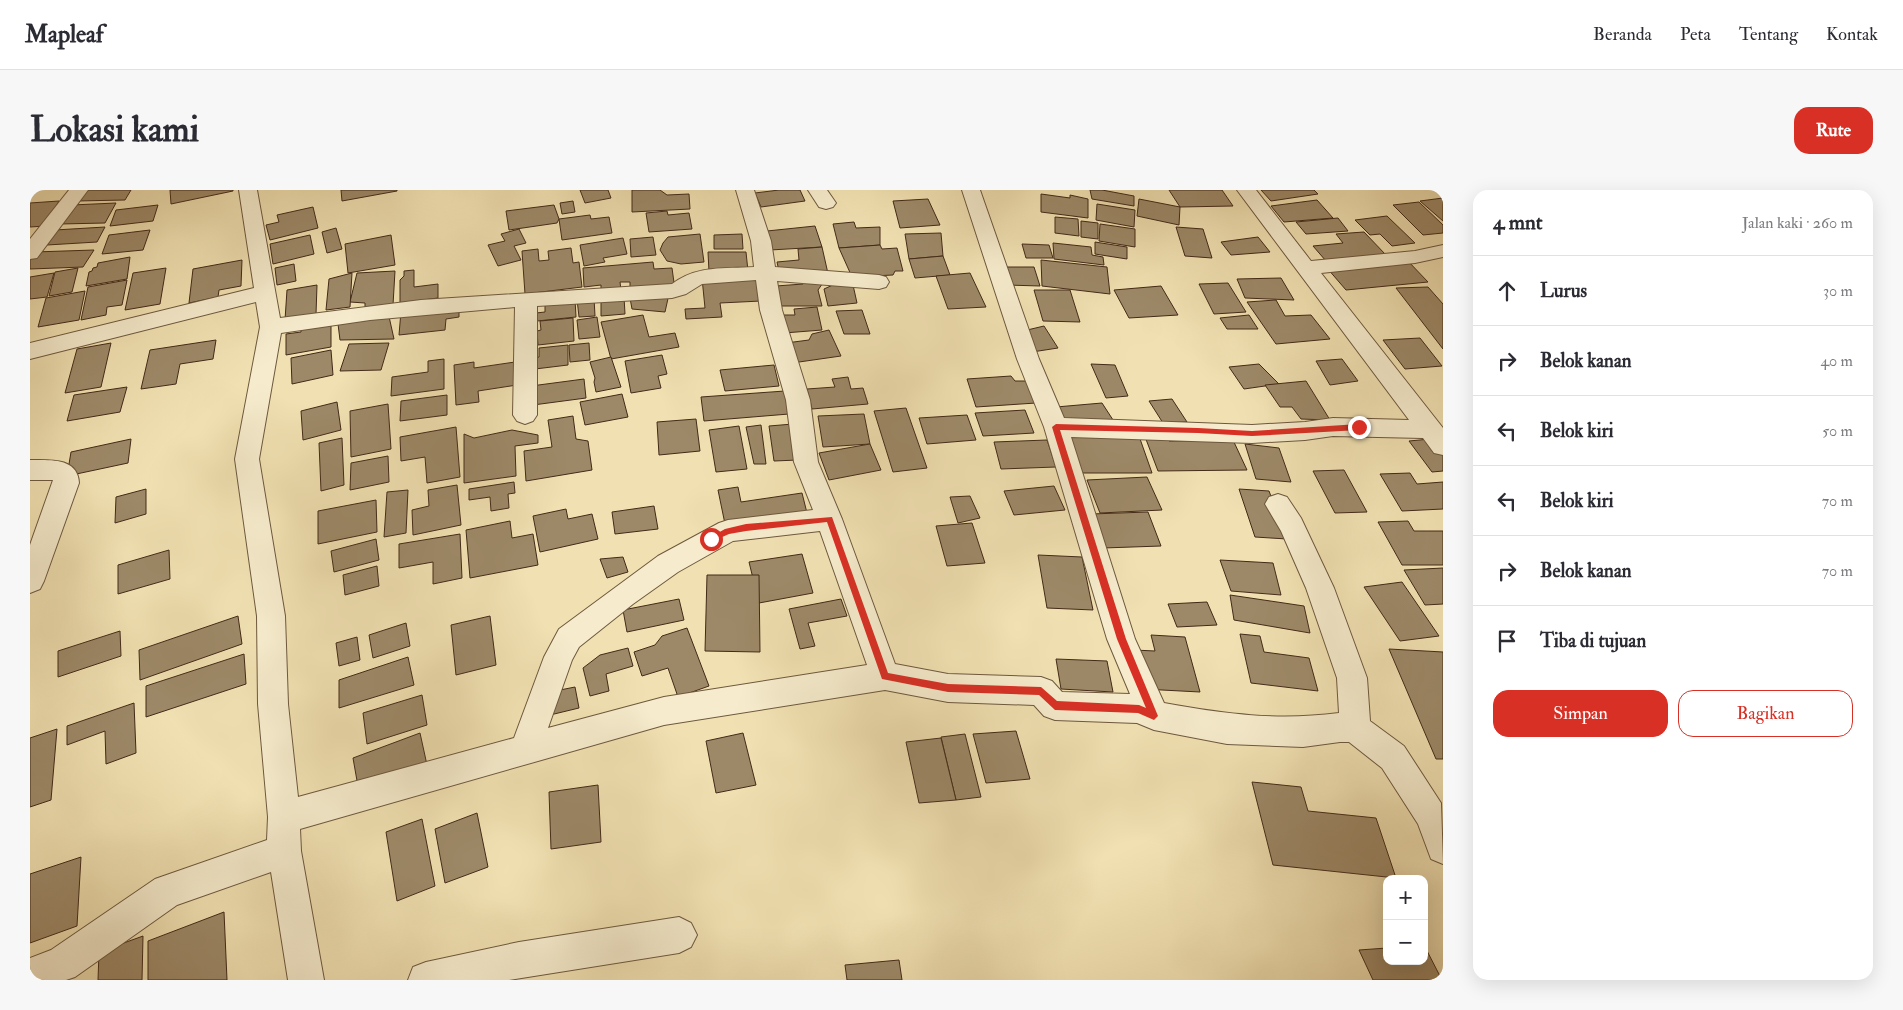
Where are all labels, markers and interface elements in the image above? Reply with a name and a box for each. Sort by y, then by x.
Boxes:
text: Mapleaf [25,19,104,50]
text: Beranda [1593,23,1652,46]
text: Peta [1680,23,1711,46]
text: Tentang [1739,23,1798,46]
text: Kontak [1826,23,1878,46]
button: Rute [1794,107,1873,154]
text: Lokasi kami [30,108,199,152]
text: 4 mnt [1493,209,1543,236]
text: Jalan kaki · 260 m [1742,213,1853,233]
icon: ahead [1493,277,1521,305]
text: Lurus [1540,279,1587,303]
text: 30 m [1823,281,1853,301]
icon: right [1493,347,1521,375]
text: Belok kanan [1540,349,1631,373]
text: 40 m [1820,351,1853,371]
route end [1348,416,1371,439]
icon: left [1493,417,1521,445]
text: Belok kiri [1540,419,1614,443]
text: 50 m [1822,421,1853,441]
icon: left [1493,487,1521,515]
text: Belok kiri [1540,489,1614,513]
text: 70 m [1822,491,1853,511]
route start [700,528,723,551]
icon: right [1493,557,1521,585]
text: Belok kanan [1540,559,1631,583]
text: 70 m [1822,561,1853,581]
icon: arrive [1493,627,1521,655]
text: Tiba di tujuan [1540,629,1646,653]
button: Simpan [1493,690,1668,737]
button: Bagikan [1678,690,1853,737]
map controls [1383,875,1428,965]
button: + [1383,875,1428,920]
button: − [1383,920,1428,965]

